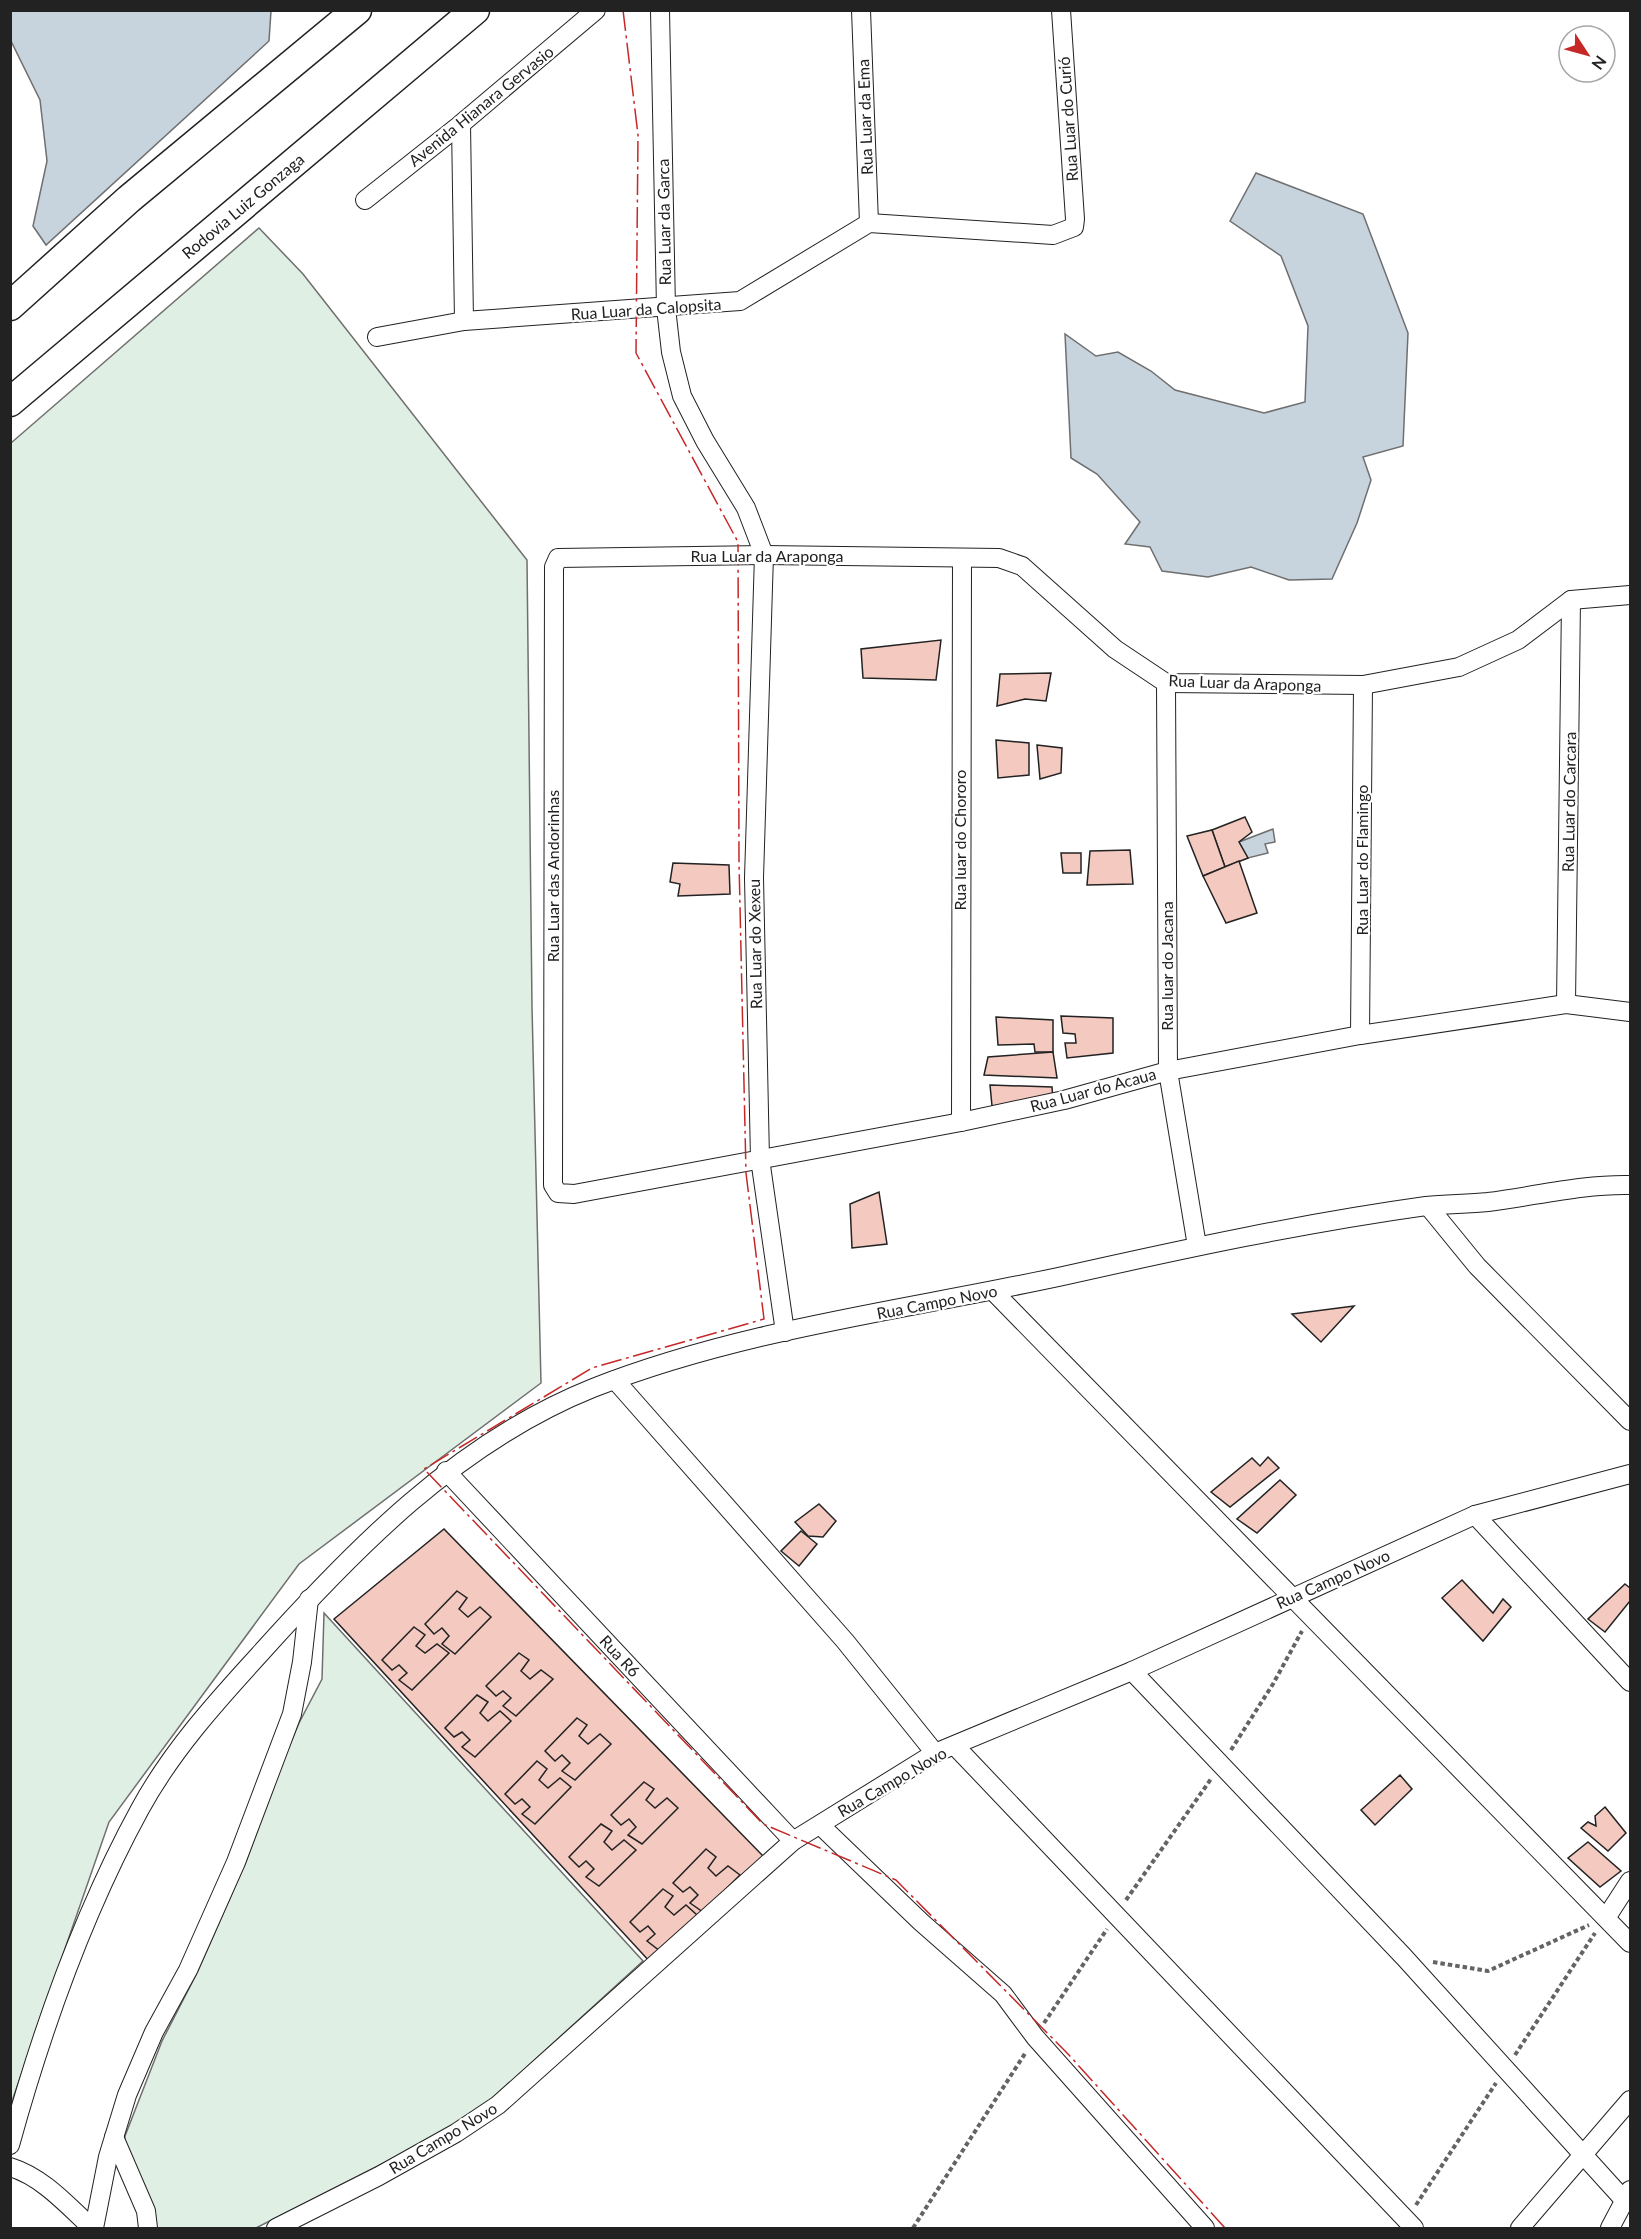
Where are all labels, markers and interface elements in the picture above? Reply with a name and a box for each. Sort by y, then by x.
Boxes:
north arrow [1557,24,1617,84]
street label: Avenida Hianara Gervasio [404,41,557,170]
text: N [1588,53,1611,74]
street label: Rua Luar do Curió [1054,56,1081,182]
street label: Rua Luar da Ema [853,59,876,175]
street label: Rodovia Luiz Gonzaga [178,149,308,262]
street label: Rua Luar da Garca [653,159,674,285]
street label: Rua Luar da Calopsita [570,294,722,323]
street label: Rua Luar da Araponga [690,546,844,565]
street label: Rua Luar da Araponga [1168,670,1322,695]
street label: Rua Luar do Carcara [1558,732,1579,872]
street label: Rua luar do Chororo [950,770,969,910]
street label: Rua Luar do Flamingo [1352,785,1371,935]
street label: Rua Luar das Andorinhas [543,790,562,962]
street label: Rua Luar do Xexeu [744,879,765,1009]
street label: Rua luar do Jacana [1157,901,1176,1031]
street label: Rua Luar do Acaua [1028,1064,1158,1115]
street label: Rua Campo Novo [875,1280,999,1323]
street label: Rua Campo Novo [1273,1545,1393,1612]
street label: Rua R6 [596,1631,644,1680]
street label: Rua Campo Novo [834,1743,950,1820]
street label: Rua Campo Novo [385,2098,500,2177]

